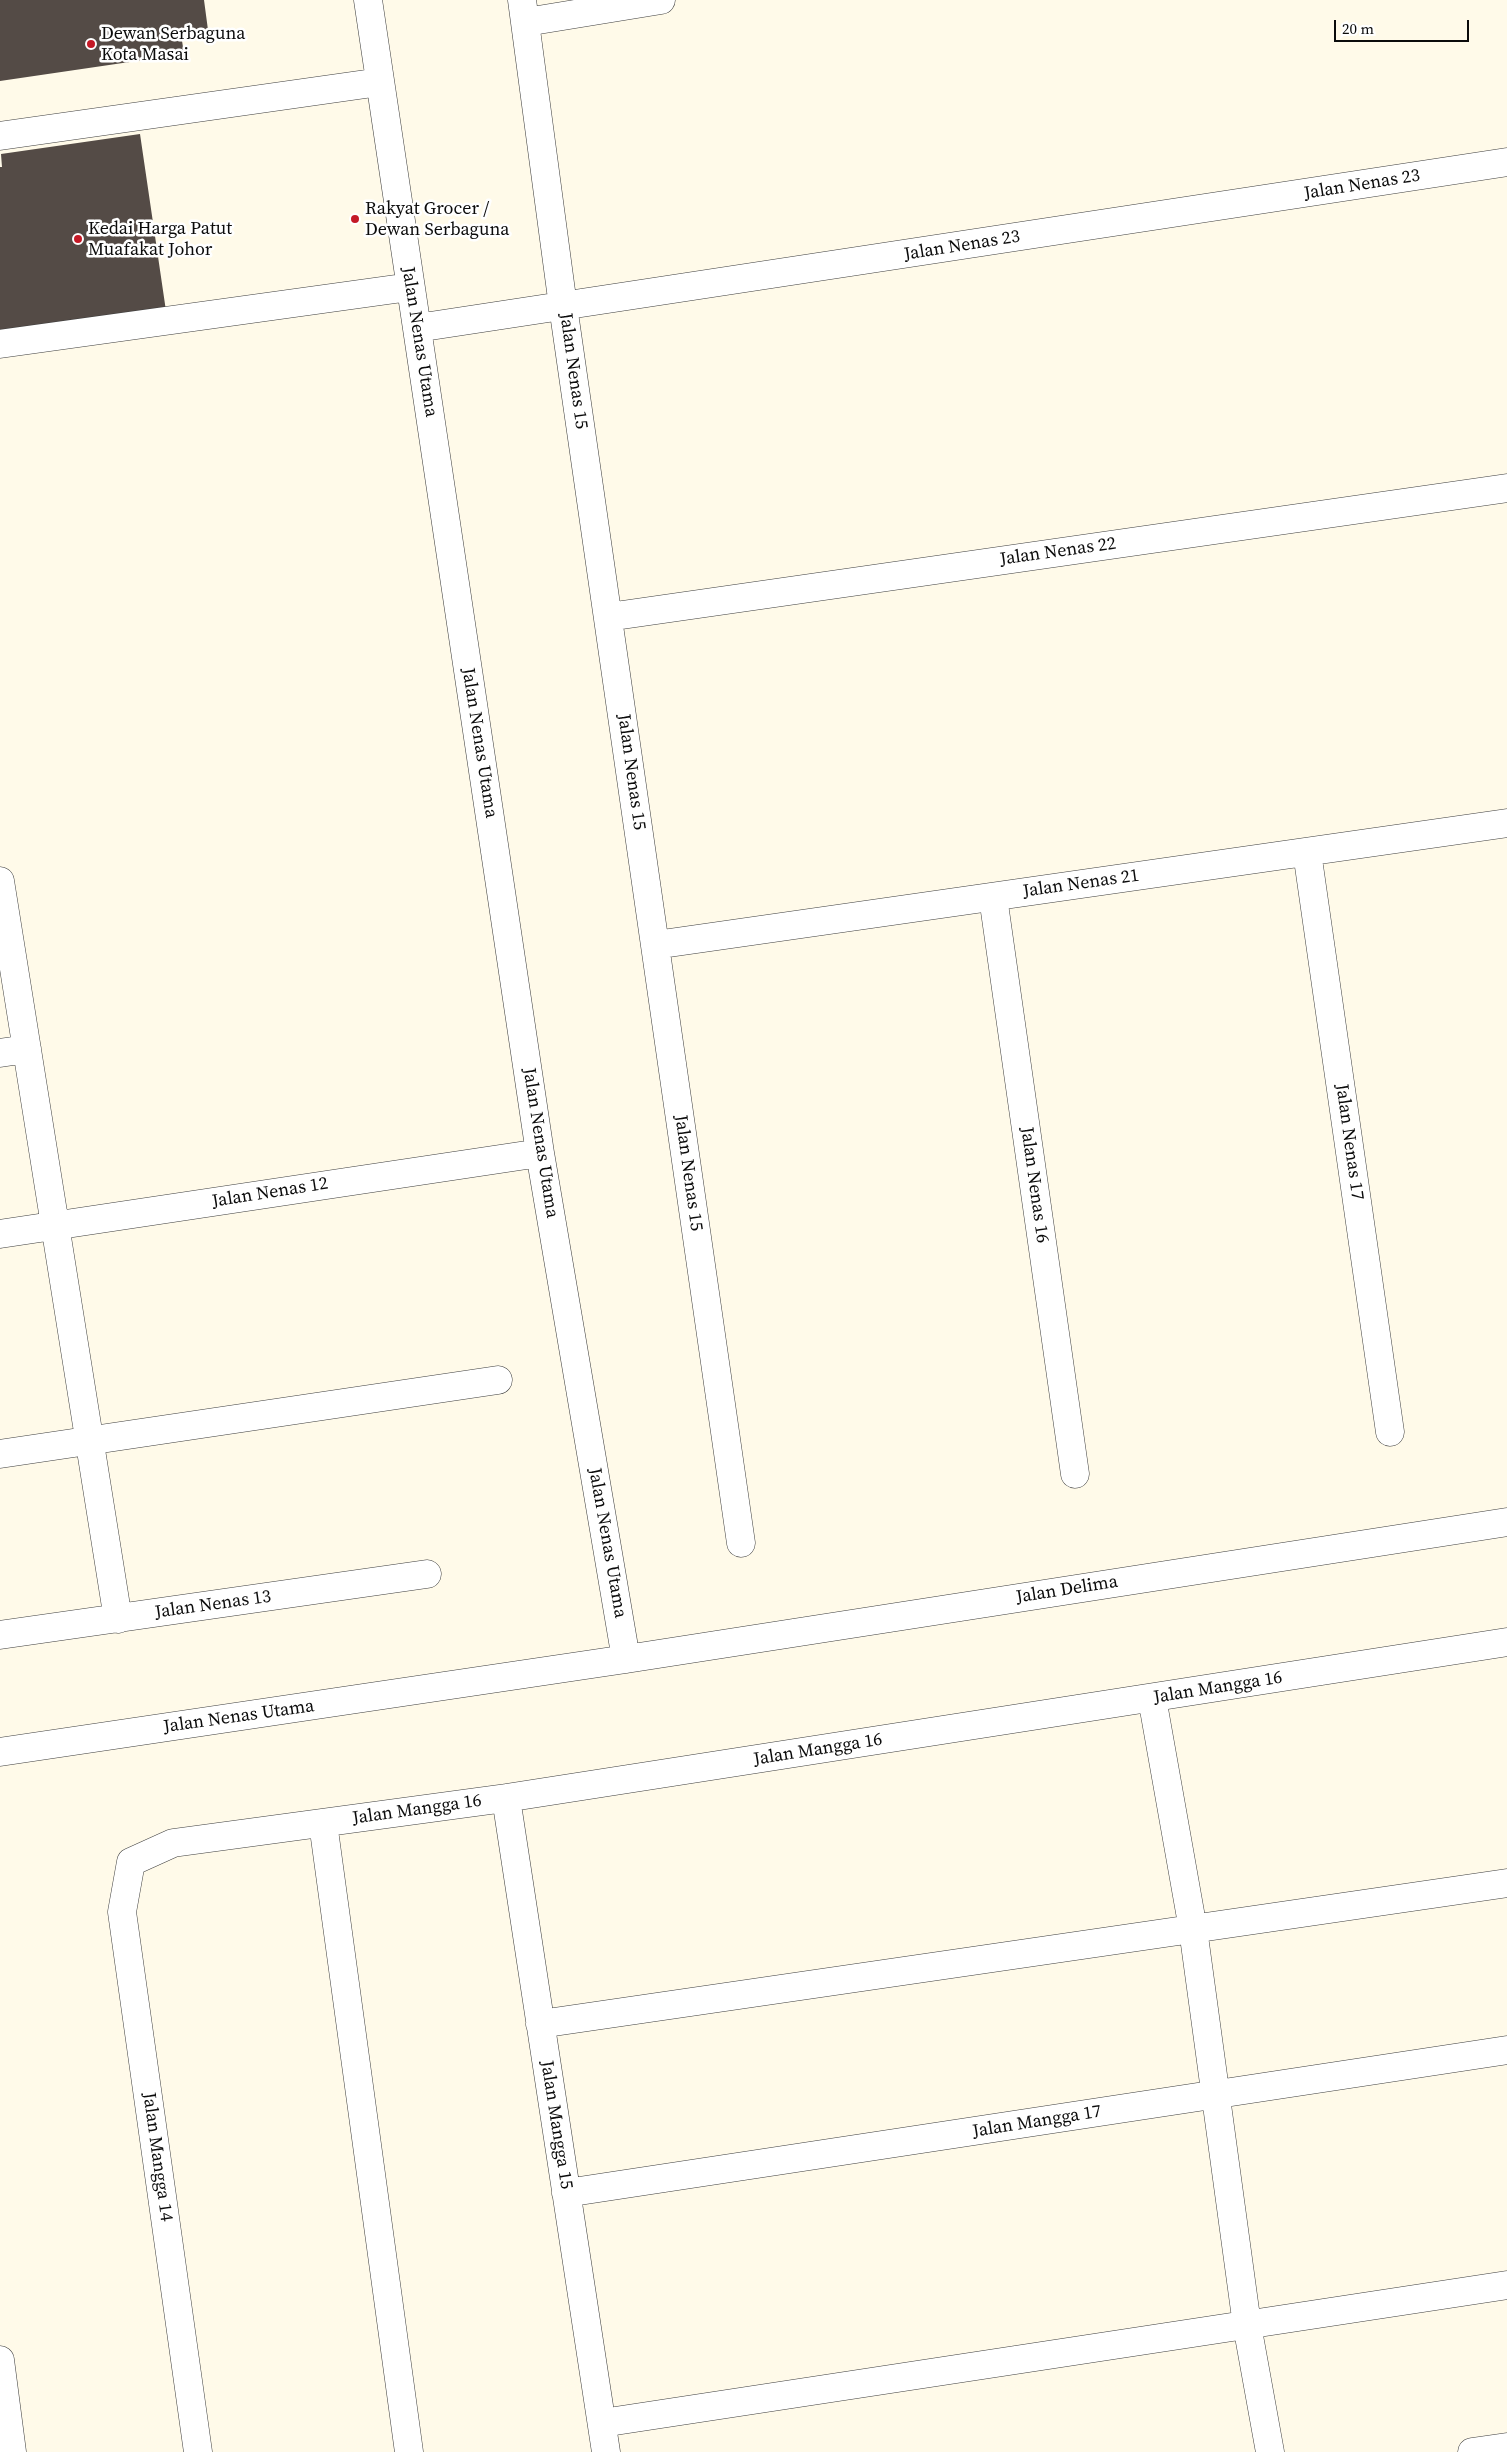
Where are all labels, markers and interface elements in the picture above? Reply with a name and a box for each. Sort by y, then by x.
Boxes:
scale bar [1337,10,1472,42]
text: 20 m [1342,18,1374,39]
place label: Dewan Serbaguna Kota Masai [101,23,245,66]
marker: Dewan Serbaguna Kota Masai [85,38,97,50]
street label: Jalan Nenas 23 [1303,165,1421,205]
place label: Rakyat Grocer / Dewan Serbaguna [365,198,509,240]
marker: Rakyat Grocer / Dewan Serbaguna [349,213,361,225]
place label: Kedai Harga Patut Muafakat Johor [88,218,232,260]
street label: Jalan Nenas 23 [903,226,1021,266]
marker: Kedai Harga Patut Muafakat Johor [72,233,84,245]
street label: Jalan Nenas Utama [396,265,442,419]
street label: Jalan Nenas 15 [554,312,592,430]
street label: Jalan Nenas 22 [999,533,1117,571]
street label: Jalan Nenas Utama [456,666,502,820]
street label: Jalan Nenas 15 [612,713,650,831]
street label: Jalan Nenas 21 [1022,865,1140,903]
street label: Jalan Nenas Utama [517,1066,563,1220]
street label: Jalan Nenas 17 [1330,1083,1368,1201]
street label: Jalan Nenas 15 [669,1114,707,1232]
street label: Jalan Nenas 16 [1015,1126,1053,1244]
street label: Jalan Nenas 12 [211,1173,329,1213]
street label: Jalan Nenas Utama [583,1466,631,1620]
street label: Jalan Delima [1015,1571,1119,1609]
street label: Jalan Nenas 13 [154,1586,272,1624]
street label: Jalan Mangga 16 [1152,1667,1284,1709]
street label: Jalan Nenas Utama [162,1696,316,1738]
street label: Jalan Mangga 16 [752,1729,884,1771]
street label: Jalan Mangga 16 [351,1790,483,1830]
street label: Jalan Mangga 15 [535,2059,577,2191]
street label: Jalan Mangga 14 [137,2091,177,2223]
street label: Jalan Mangga 17 [971,2101,1103,2143]

